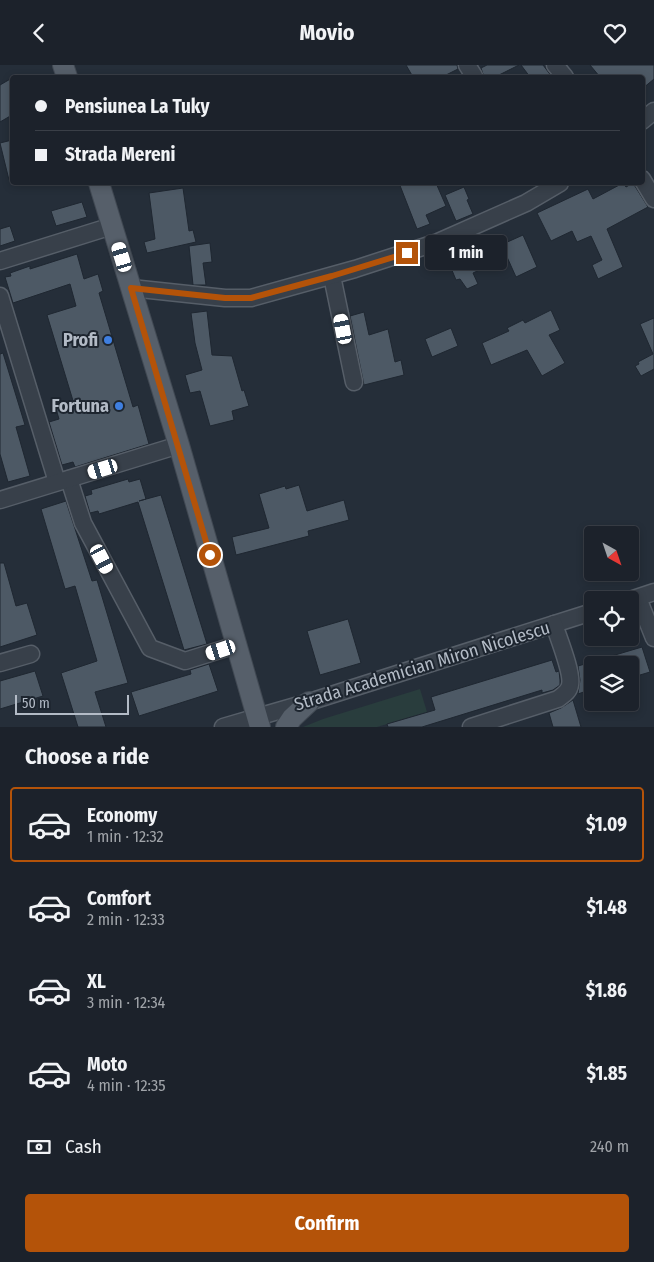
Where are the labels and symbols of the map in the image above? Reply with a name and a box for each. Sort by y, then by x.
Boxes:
callout: 1 min [424,235,507,271]
car [110,240,133,274]
route end [396,242,418,264]
car [332,313,353,345]
place label: Profi [63,329,98,351]
marker: Profi [102,334,114,346]
place label: Fortuna [51,395,109,417]
marker: Fortuna [113,400,125,412]
car [86,457,119,481]
north arrow [584,526,639,581]
car [88,542,115,576]
route start [199,544,221,566]
street label: Strada Academician Miron Nicolescu [291,617,553,715]
car [204,638,237,662]
scale bar [15,692,129,715]

